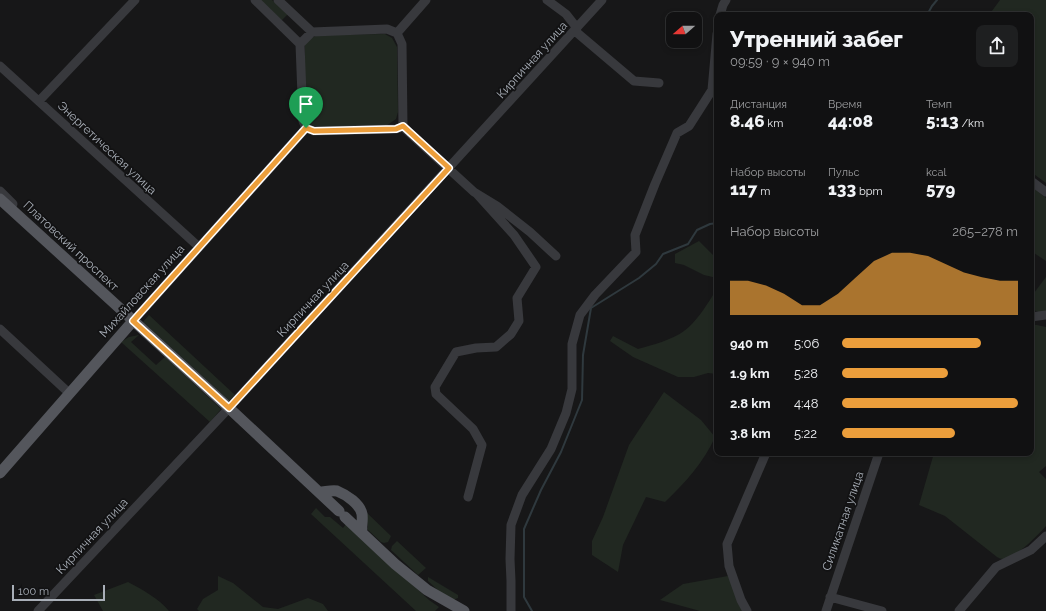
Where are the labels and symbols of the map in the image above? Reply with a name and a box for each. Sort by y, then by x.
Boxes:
north arrow [666,12,702,48]
street label: Кирпичная улица [494,19,570,101]
pin [289,87,323,128]
street label: Энергетическая улица [55,98,159,198]
street label: Платовский проспект [20,198,122,294]
street label: Михайловская улица [97,242,187,340]
street label: Кирпичная улица [274,258,352,340]
street label: Силикатная улица [819,469,867,573]
street label: Кирпичная улица [53,495,131,577]
scale bar [12,583,105,602]

